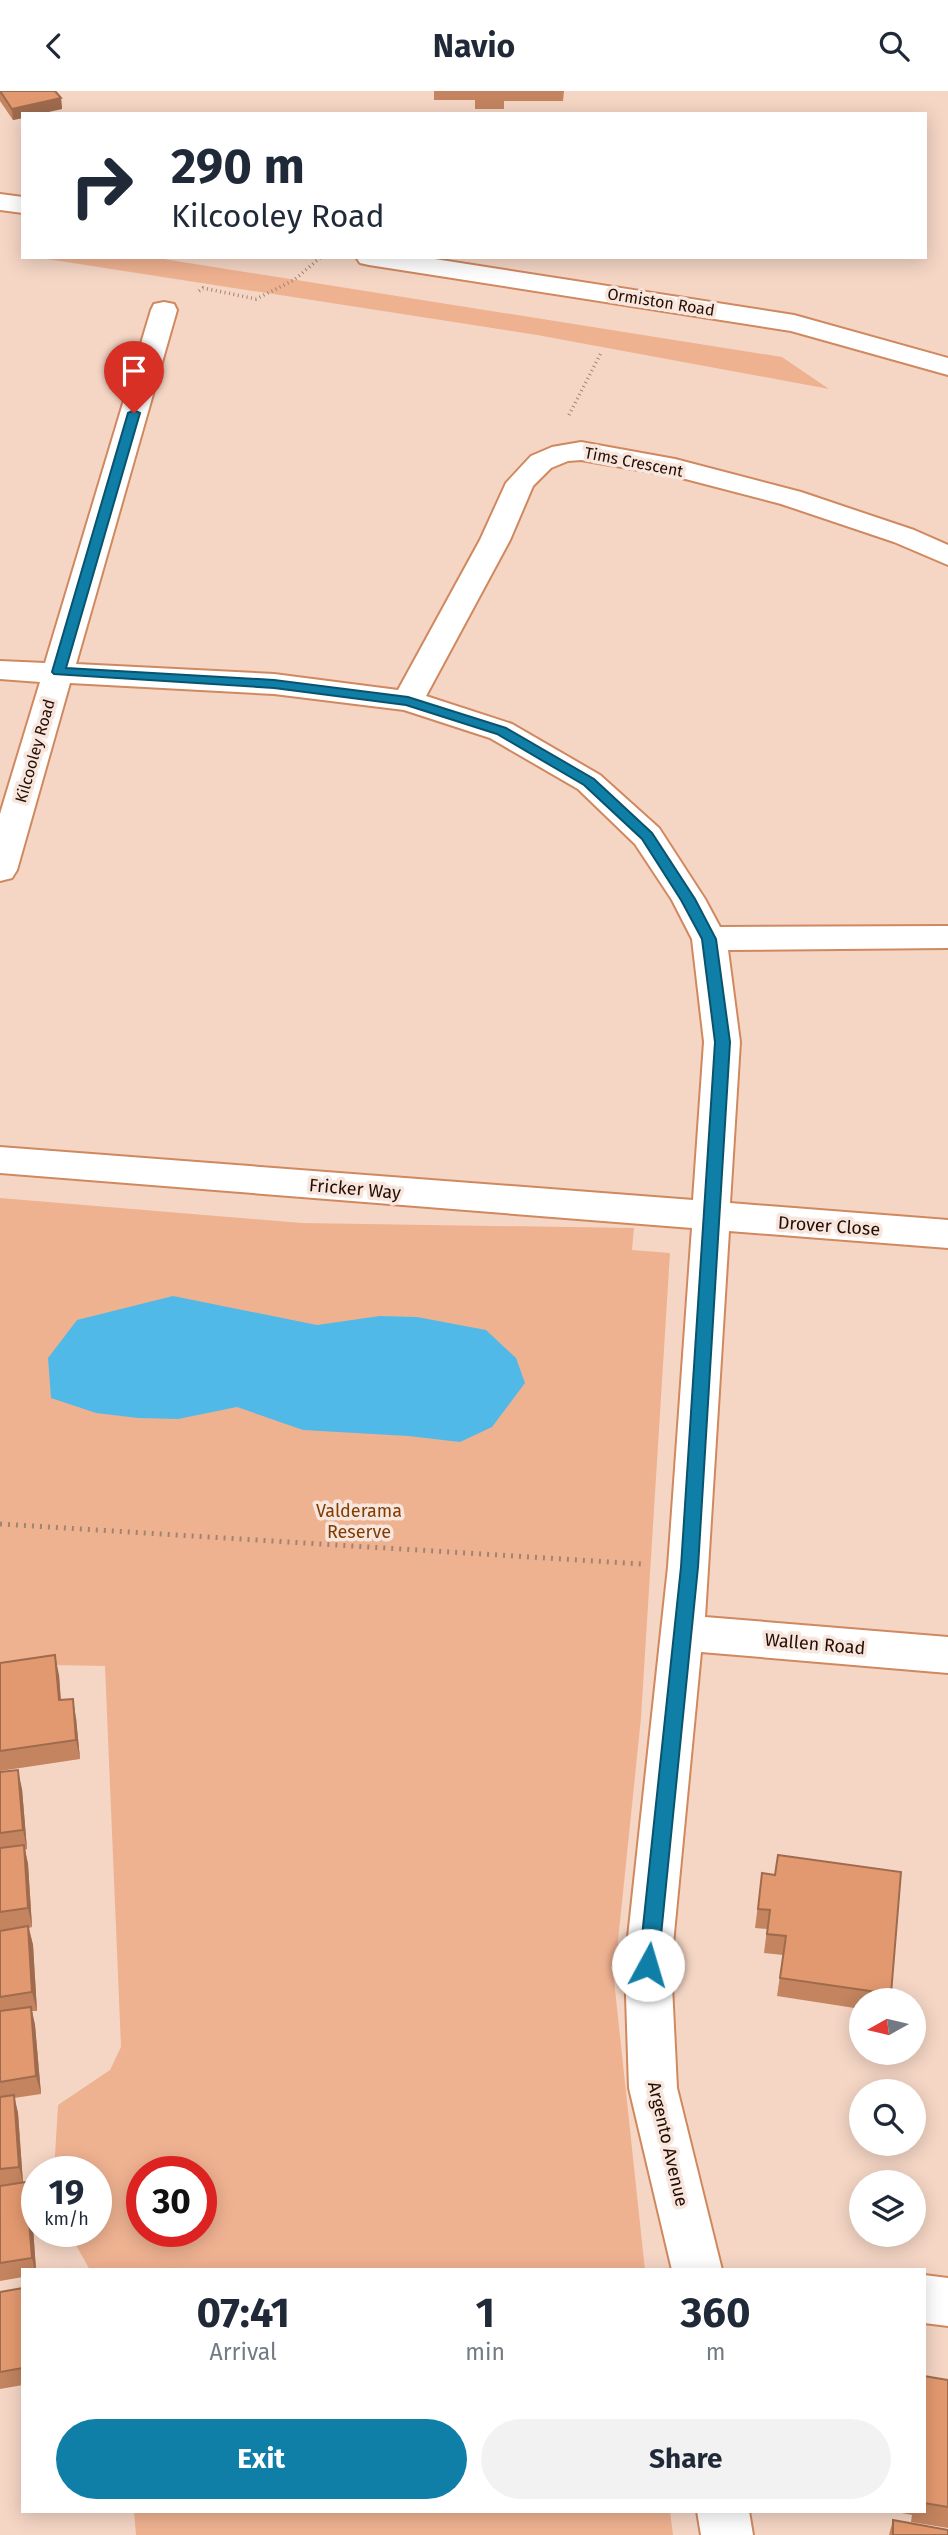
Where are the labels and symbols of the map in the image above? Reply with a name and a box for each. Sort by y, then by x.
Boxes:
street label: Ormiston Road [606,284,716,320]
pin [104,341,164,413]
street label: Tims Crescent [583,443,685,481]
street label: Kilcooley Road [11,697,59,805]
street label: Fricker Way [308,1174,402,1204]
street label: Drover Close [777,1211,881,1241]
park label: Valderama Reserve [316,1500,402,1543]
street label: Wallen Road [764,1629,866,1659]
position arrow [611,1928,685,2002]
north arrow [849,1988,926,2065]
street label: Argento Avenue [643,2079,693,2209]
speed limit sign: 30 [126,2156,217,2247]

